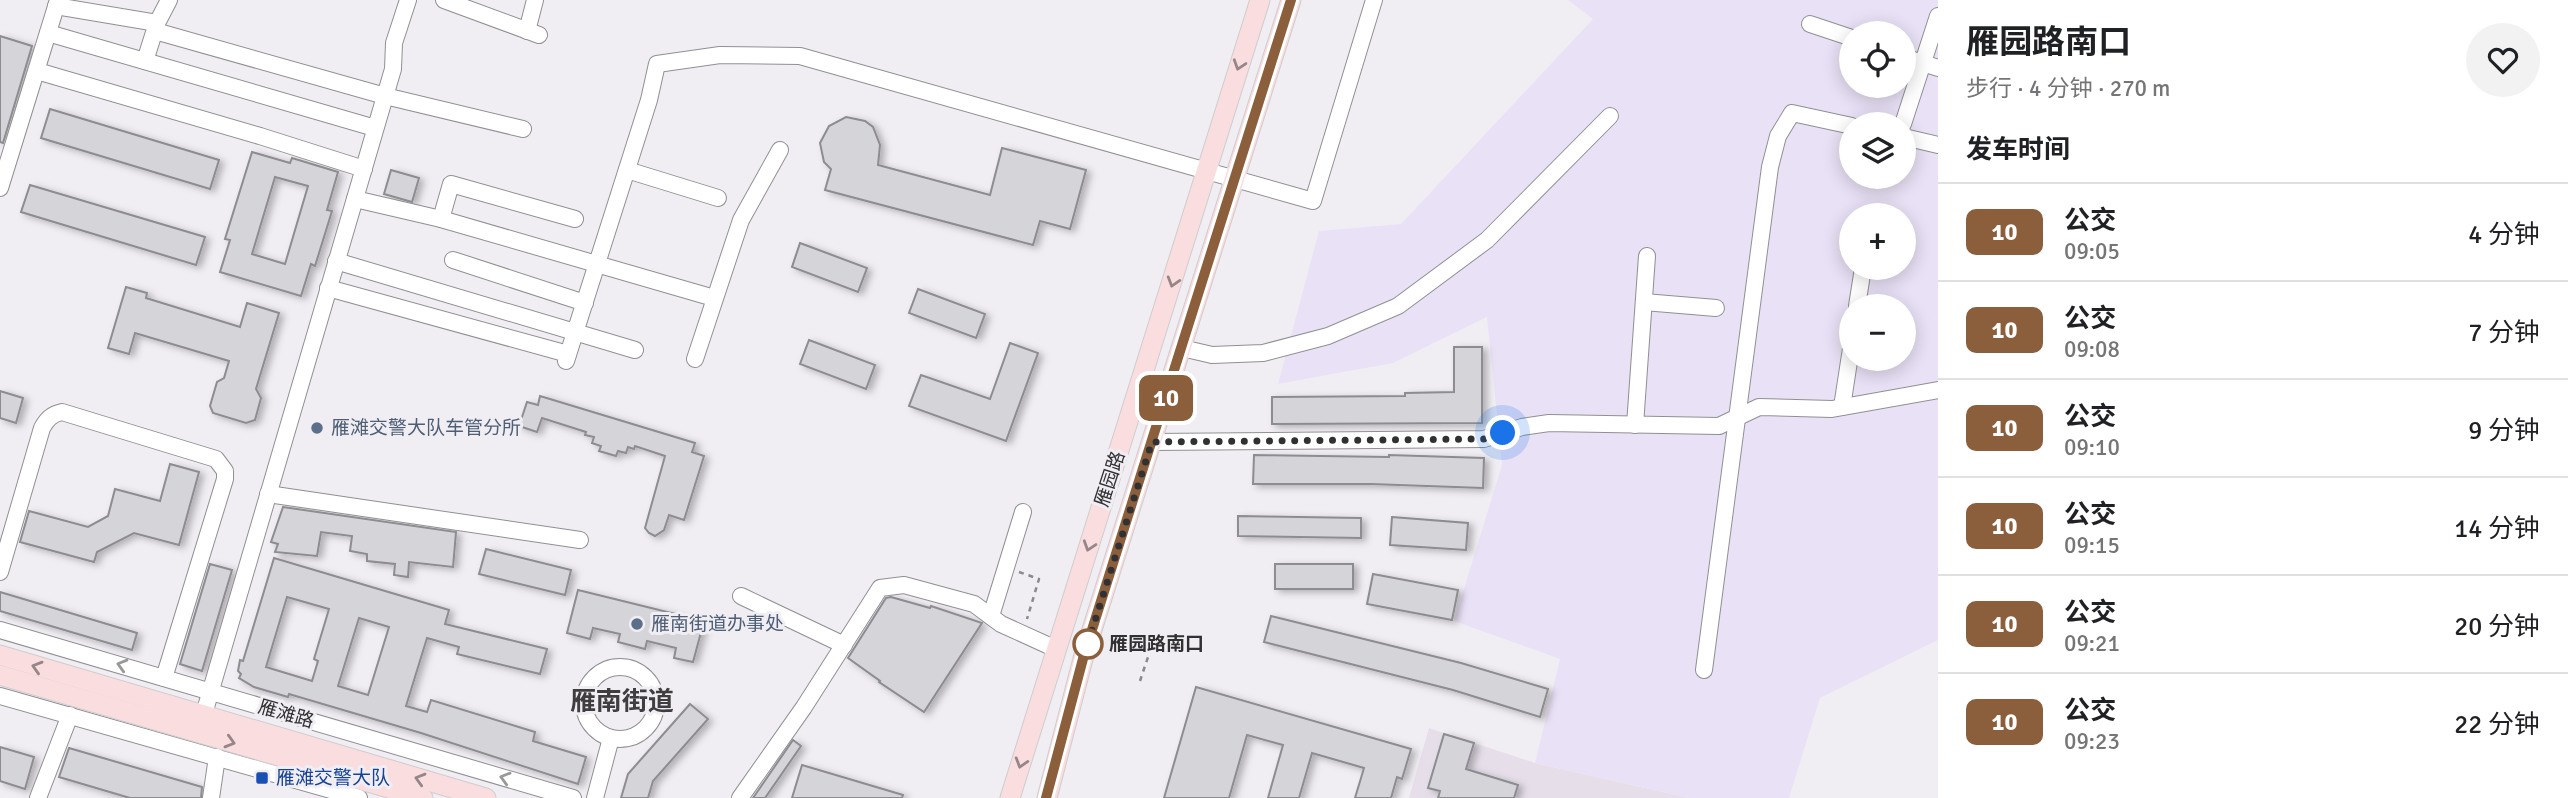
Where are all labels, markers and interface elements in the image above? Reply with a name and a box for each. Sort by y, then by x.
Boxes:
map controls [1839,21,1916,371]
button: locate [1839,21,1916,98]
text: 雁园路南口 [1966,22,2131,63]
button: heart [2466,23,2540,97]
one-way arrow [1233,59,1248,71]
text: 步行 · 4 分钟 · 270 m [1966,74,2170,103]
button: layers [1839,112,1916,189]
text: 发车时间 [1966,134,2070,166]
button: + [1839,203,1916,280]
text: 公交 [2064,205,2116,237]
text: 10 [1992,217,2017,247]
text: 4 分钟 [2468,219,2540,251]
text: 09:05 [2064,237,2120,266]
one-way arrow [1166,276,1181,288]
button: − [1839,294,1916,371]
text: 公交 [2064,303,2116,335]
text: 10 [1992,315,2017,345]
text: 7 分钟 [2468,317,2540,349]
text: 09:08 [2064,335,2120,364]
line badge: 10 [1134,375,1198,421]
text: 10 [1153,383,1179,413]
text: 公交 [2064,401,2116,433]
text: 10 [1992,413,2017,443]
your location [1485,415,1520,450]
text: 9 分钟 [2468,415,2540,447]
place label: 雁滩交警大队车管分所 [331,416,521,440]
marker: 雁滩交警大队车管分所 [309,420,325,436]
text: 09:10 [2064,433,2120,462]
street label: 雁园路 [1090,448,1130,510]
text: 公交 [2064,499,2116,531]
text: 10 [1992,511,2017,541]
text: 14 分钟 [2454,513,2540,545]
text: 09:15 [2064,531,2120,560]
one-way arrow [1083,539,1097,552]
text: 公交 [2064,597,2116,629]
text: 10 [1992,609,2017,639]
text: 20 分钟 [2454,611,2540,643]
place label: 雁南街道办事处 [651,612,784,636]
marker: 雁南街道办事处 [629,616,645,632]
marker: 雁园路南口 [1073,629,1103,659]
text: 09:21 [2064,629,2120,658]
place label: 雁园路南口 [1109,632,1204,656]
one-way arrow [116,659,128,674]
one-way arrow [32,660,44,675]
district label: 雁南街道 [570,686,674,718]
street label: 雁滩路 [255,695,317,733]
text: 公交 [2064,695,2116,727]
text: 10 [1992,707,2017,737]
text: 22 分钟 [2454,709,2540,741]
text: 09:23 [2064,727,2120,756]
one-way arrow [224,734,236,749]
one-way arrow [1015,756,1029,769]
place label: 雁滩交警大队 [276,766,390,790]
marker: 雁滩交警大队 [254,770,270,786]
one-way arrow [499,772,511,787]
one-way arrow [414,773,426,787]

